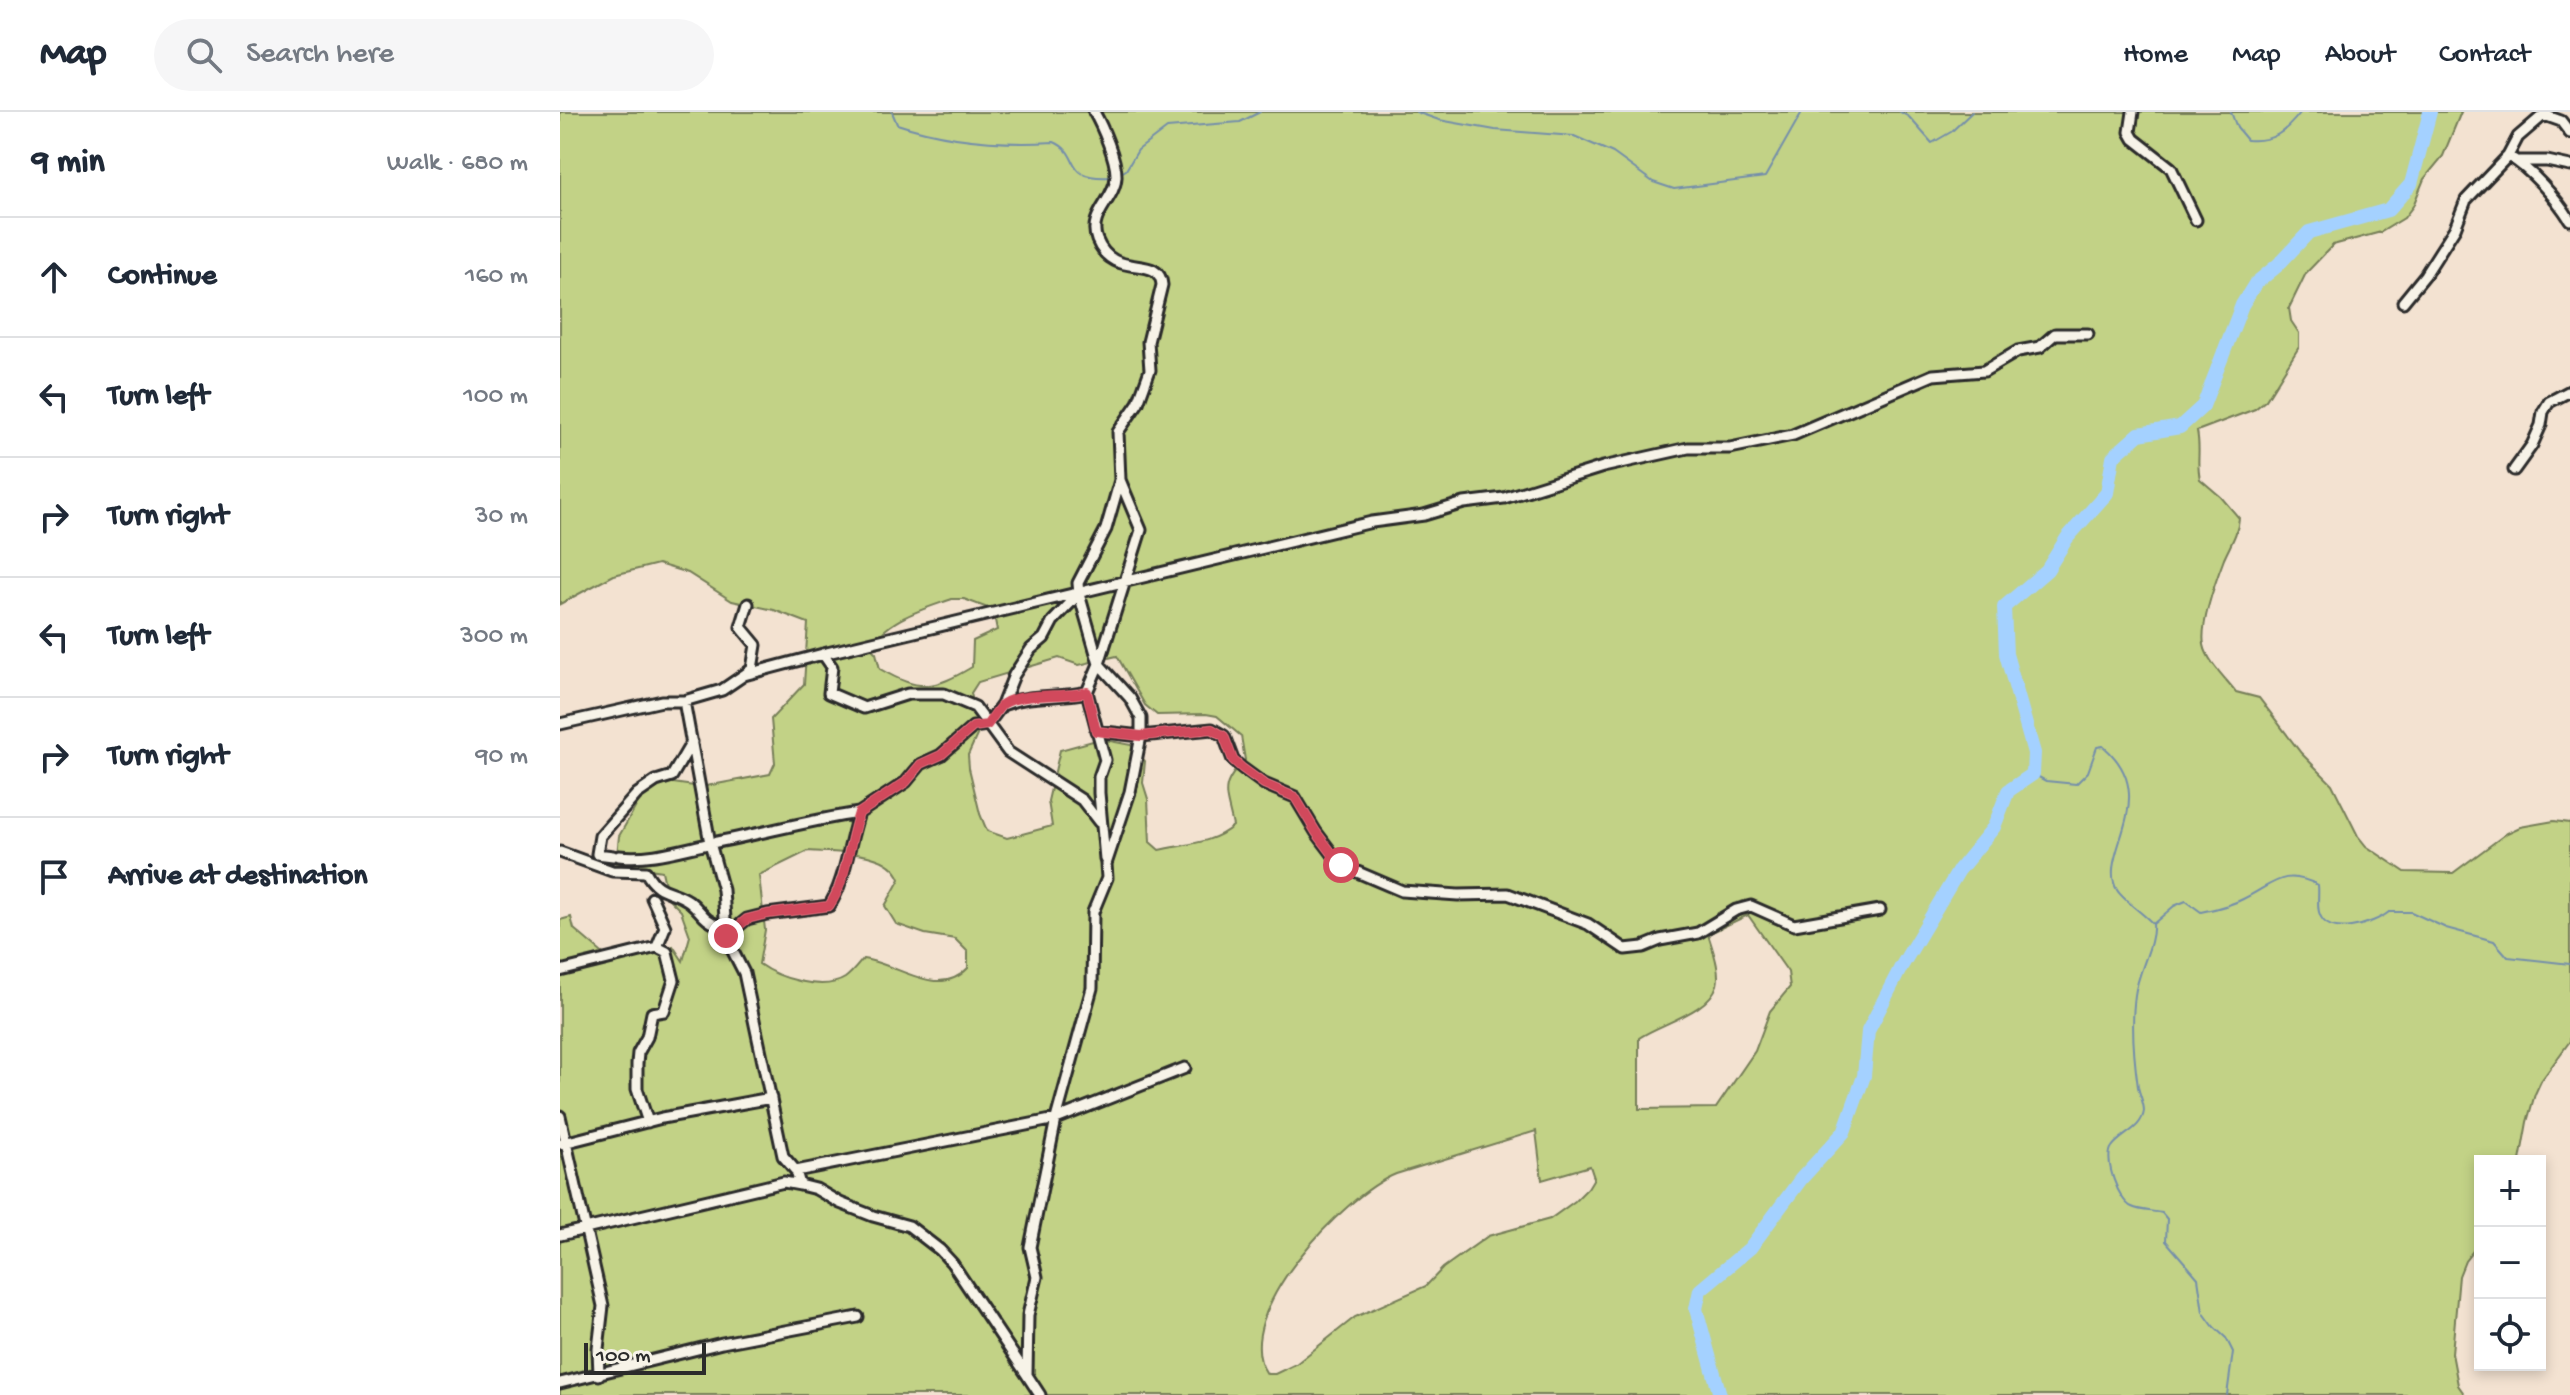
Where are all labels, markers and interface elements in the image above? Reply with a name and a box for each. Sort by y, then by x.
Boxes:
search box [154,19,714,91]
text: Map [40,33,106,77]
icon: search [182,33,226,77]
text: Search here [246,38,394,73]
text: Home [2123,39,2188,72]
text: Map [2232,39,2281,72]
text: About [2325,39,2395,72]
text: Contact [2439,39,2530,72]
text: 9 min [32,144,105,184]
text: Walk · 680 m [387,149,528,180]
icon: ahead [32,255,76,299]
text: Continue [108,260,217,295]
text: 160 m [465,262,528,293]
icon: left [32,375,76,419]
text: Turn left [108,380,209,415]
text: 100 m [463,382,528,413]
icon: right [32,495,76,539]
text: Turn right [108,500,228,535]
text: 30 m [475,502,528,533]
icon: left [32,615,76,659]
text: Turn left [108,620,209,655]
text: 300 m [460,622,528,653]
icon: right [32,735,76,779]
text: Turn right [108,740,228,775]
text: 90 m [476,742,528,773]
route start [1323,847,1359,883]
icon: arrive [32,855,76,899]
text: Arrive at destination [108,860,368,895]
route end [708,918,744,954]
map controls [2474,1155,2546,1371]
button: + [2474,1155,2546,1227]
button: − [2474,1227,2546,1299]
button: locate [2474,1299,2546,1371]
scale bar [584,1339,706,1375]
text: 100 m [596,1344,651,1370]

